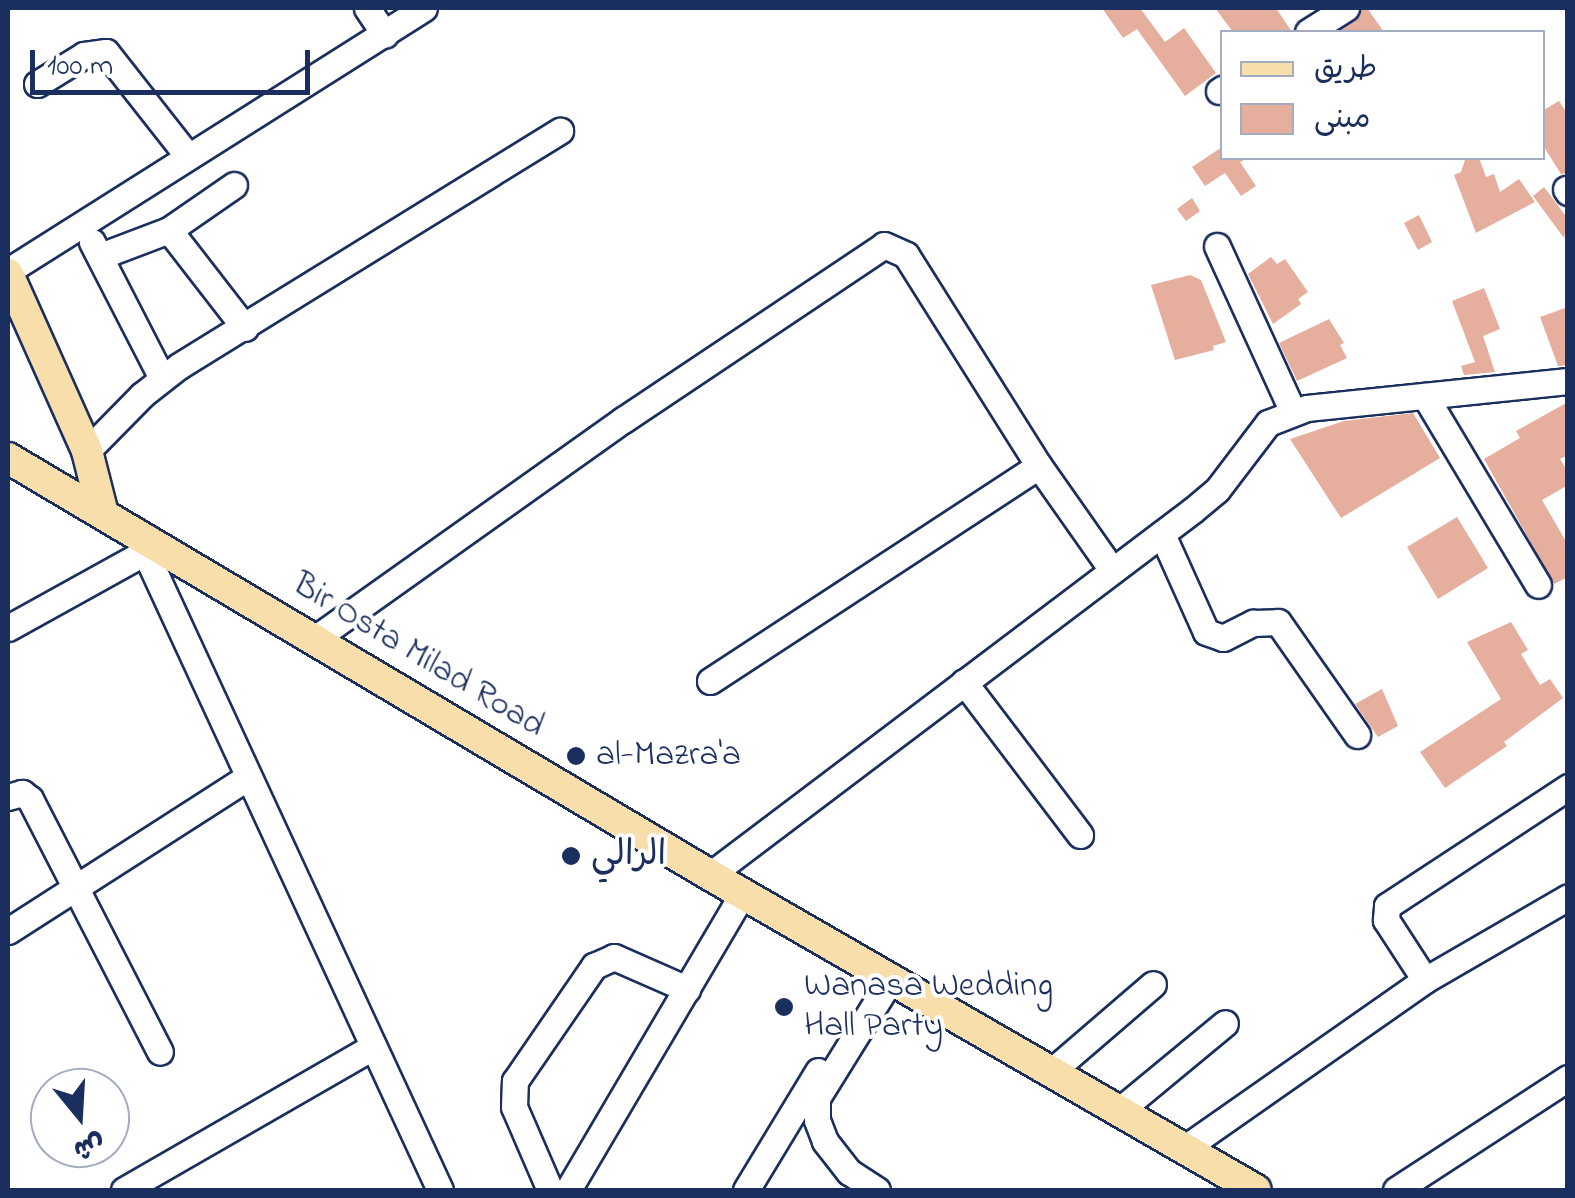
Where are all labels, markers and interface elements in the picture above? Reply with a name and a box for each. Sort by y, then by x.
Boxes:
scale bar [35,30,315,92]
legend [1220,30,1545,160]
text: 100 m [47,45,113,89]
text: طريق [1314,48,1377,92]
text: مبنى [1314,98,1370,142]
street label: Bir Osta Milad Road [284,564,552,748]
place label: al-Mazra'a [596,735,741,777]
marker: al-Mazra'a [565,745,587,767]
place label: الرالي [591,835,666,877]
marker: الرالي [560,845,582,867]
place label: Wanasa Wedding Hall Party [804,966,1053,1048]
marker: Wanasa Wedding Hall Party [773,996,795,1018]
north arrow [30,1068,130,1168]
text: ش [68,1121,110,1169]

